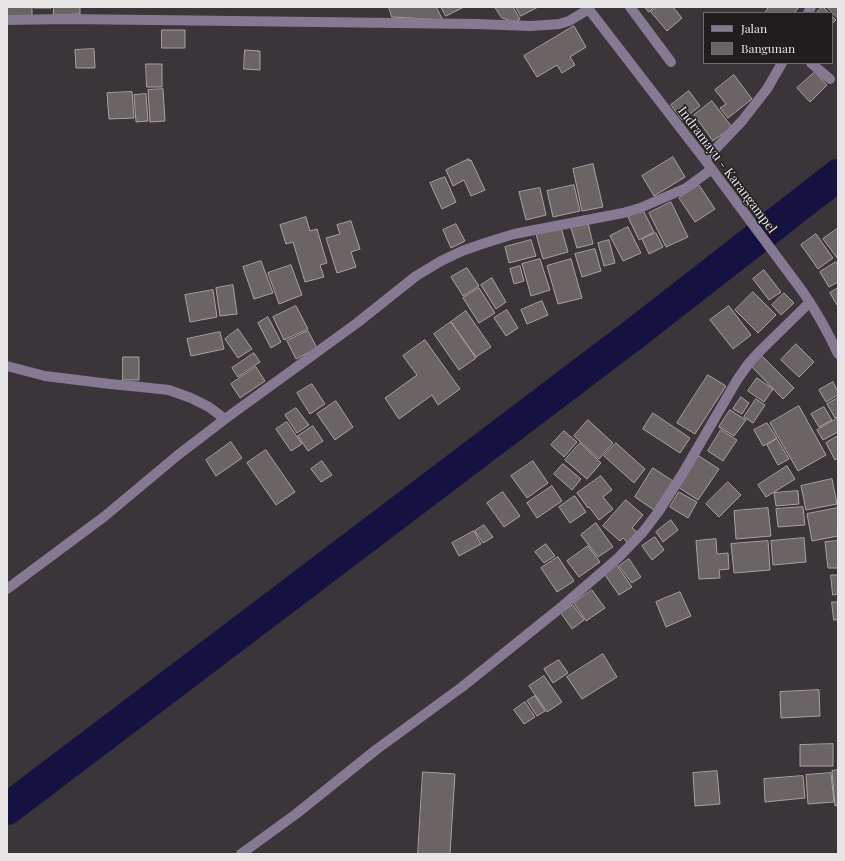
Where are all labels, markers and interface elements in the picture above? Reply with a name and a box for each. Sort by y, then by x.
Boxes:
legend [703,12,833,64]
text: Jalan [741,20,767,36]
text: Bangunan [741,40,795,56]
street label: Indramayu - Karangampel [674,104,780,236]

